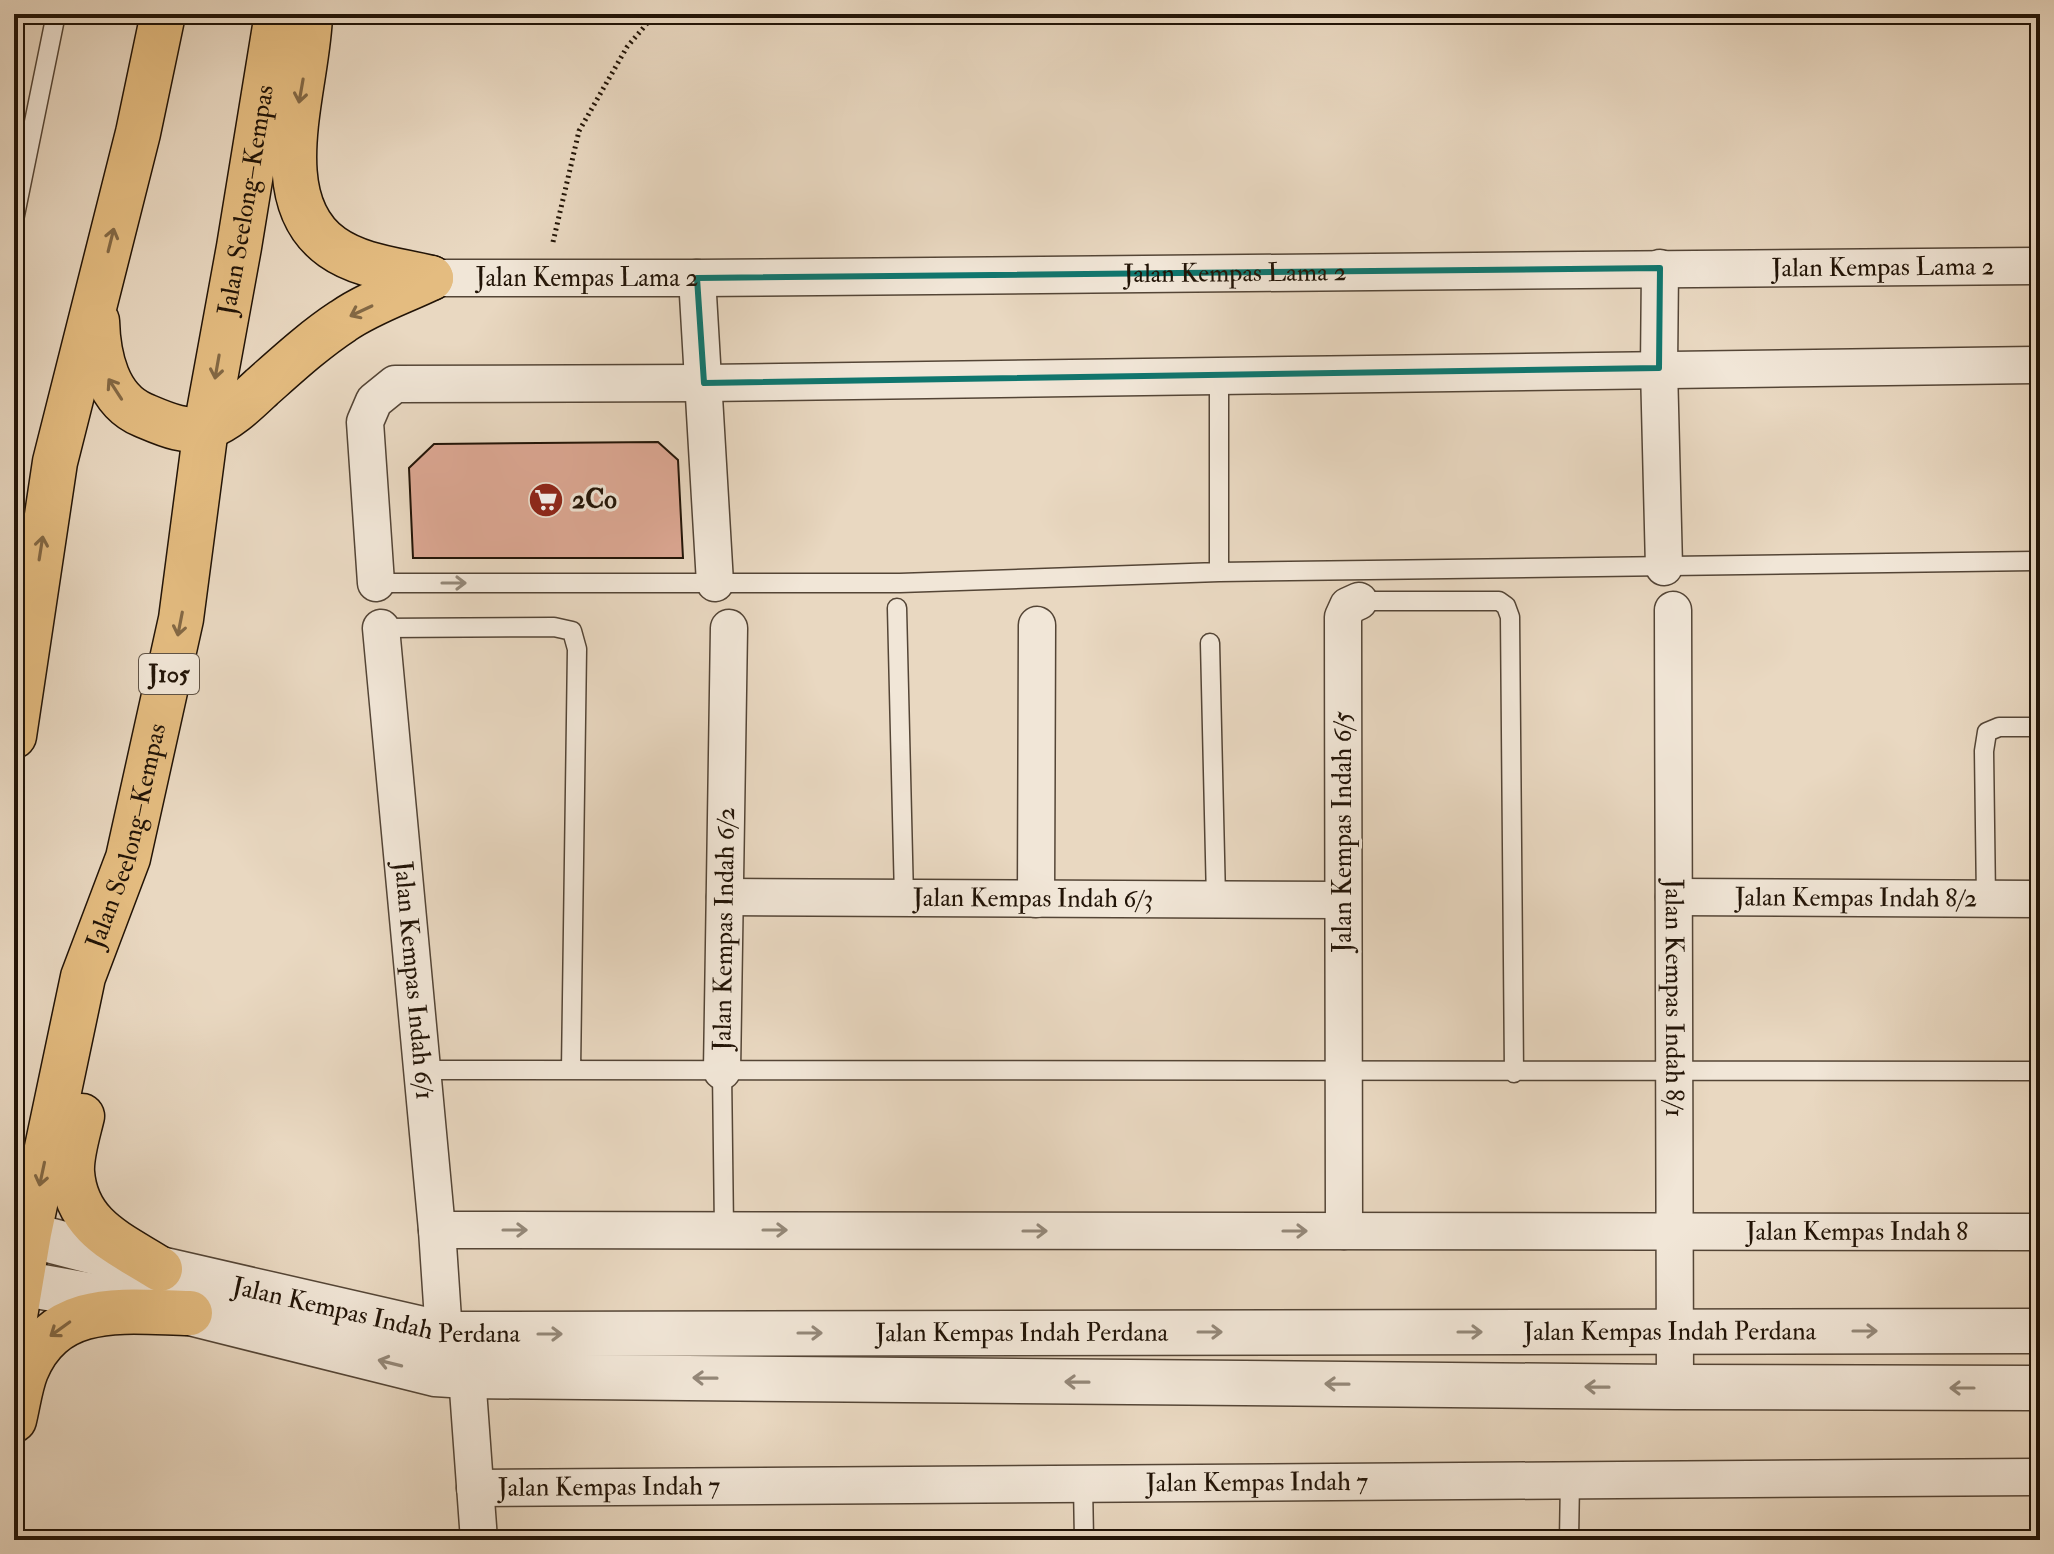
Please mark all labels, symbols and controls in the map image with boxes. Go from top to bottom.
one-way arrow [293,78,308,103]
street label: Jalan Seelong–Kempas [211,82,281,319]
one-way arrow [105,228,120,254]
street label: Jalan Kempas Lama 2 [1770,250,1995,284]
street label: Jalan Kempas Lama 2 [1122,256,1347,290]
street label: Jalan Kempas Lama 2 [474,262,699,295]
one-way arrow [349,304,373,319]
one-way arrow [209,354,224,379]
one-way arrow [107,378,123,401]
supermarket icon: 2Co [527,481,565,519]
place label: 2Co [572,484,617,516]
one-way arrow [35,536,50,561]
one-way arrow [440,575,467,591]
one-way arrow [172,611,187,636]
road number: J105 [139,654,199,694]
street label: Jalan Kempas Indah 6/5 [1327,711,1360,954]
street label: Jalan Seelong–Kempas [79,720,173,954]
street label: Jalan Kempas Indah 6/2 [706,807,742,1052]
street label: Jalan Kempas Indah 6/1 [387,859,441,1101]
street label: Jalan Kempas Indah 8/1 [1657,878,1690,1117]
street label: Jalan Kempas Indah 8/2 [1734,881,1977,915]
street label: Jalan Kempas Indah 6/3 [912,882,1153,915]
one-way arrow [34,1161,49,1186]
street label: Jalan Kempas Indah 8 [1745,1216,1968,1249]
one-way arrow [501,1222,528,1238]
one-way arrow [761,1222,788,1238]
one-way arrow [1021,1223,1048,1239]
one-way arrow [1281,1223,1308,1239]
street label: Jalan Kempas Indah Perdana [228,1270,521,1350]
street label: Jalan Kempas Indah Perdana [1522,1315,1817,1349]
street label: Jalan Kempas Indah Perdana [874,1317,1169,1350]
one-way arrow [50,1320,71,1337]
one-way arrow [1851,1323,1878,1339]
one-way arrow [1196,1324,1223,1340]
one-way arrow [1456,1324,1483,1340]
one-way arrow [796,1325,823,1341]
one-way arrow [536,1326,563,1342]
one-way arrow [378,1354,404,1369]
one-way arrow [692,1371,719,1386]
one-way arrow [1064,1374,1091,1390]
one-way arrow [1324,1376,1351,1392]
one-way arrow [1584,1379,1611,1395]
one-way arrow [1949,1380,1976,1396]
street label: Jalan Kempas Indah 7 [1145,1466,1368,1500]
street label: Jalan Kempas Indah 7 [497,1470,720,1504]

